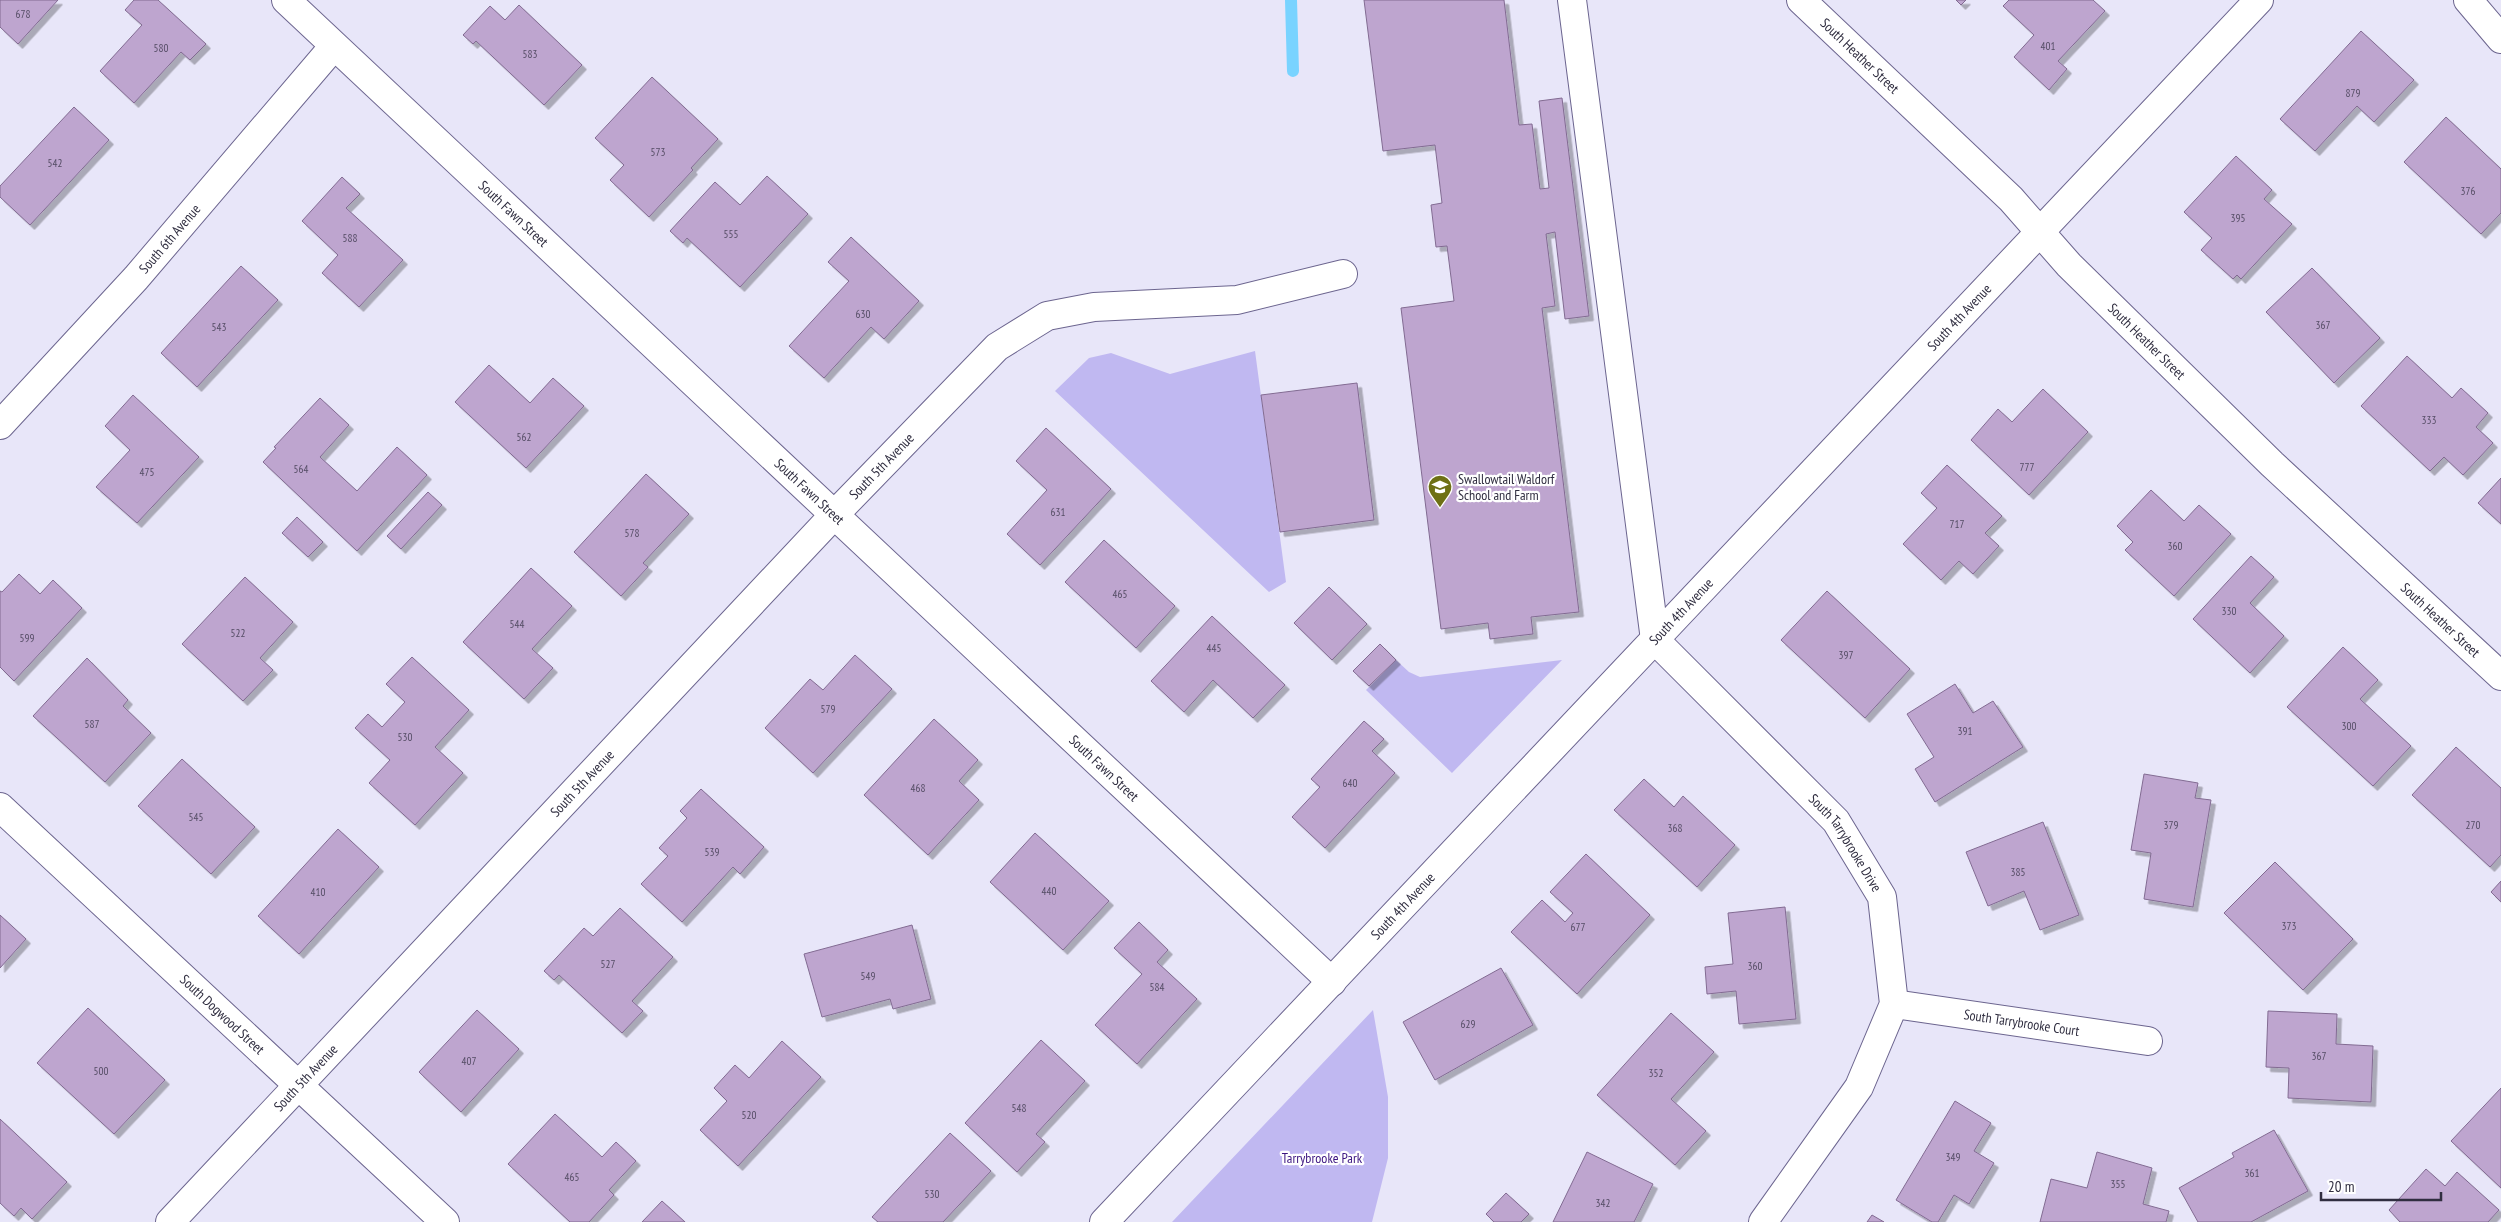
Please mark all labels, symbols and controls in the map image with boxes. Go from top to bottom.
house number: 678 [16,7,30,21]
street label: South Heather Street [1817,14,1903,97]
house number: 401 [2041,39,2055,53]
house number: 580 [154,41,168,55]
house number: 583 [523,47,537,61]
house number: 879 [2346,86,2360,100]
house number: 573 [651,145,665,159]
house number: 542 [48,156,62,170]
street label: South Fawn Street [475,177,552,251]
house number: 376 [2461,184,2475,198]
street label: South 6th Avenue [135,200,204,277]
house number: 395 [2231,211,2245,225]
house number: 555 [724,227,738,241]
house number: 588 [343,231,357,245]
street label: South 4th Avenue [1923,280,1995,354]
street label: South Heather Street [2104,299,2189,383]
house number: 630 [856,307,870,321]
house number: 367 [2316,318,2330,332]
house number: 543 [212,320,226,334]
house number: 333 [2422,413,2436,427]
street label: South 5th Avenue [845,429,918,503]
house number: 562 [517,430,531,444]
street label: South Fawn Street [771,454,848,529]
house number: 777 [2020,460,2034,474]
house number: 564 [294,462,308,476]
house number: 475 [140,465,154,479]
place label: Swallowtail Waldorf School and Farm [1458,470,1555,504]
school or university icon: Swallowtail Waldorf School and Farm [1427,474,1453,508]
house number: 631 [1051,505,1065,519]
house number: 717 [1950,517,1964,531]
house number: 578 [625,526,639,540]
house number: 360 [2168,539,2182,553]
street label: South 4th Avenue [1645,574,1717,649]
street label: South Heather Street [2397,579,2484,661]
house number: 465 [1113,587,1127,601]
house number: 330 [2222,604,2236,618]
house number: 544 [510,617,524,631]
house number: 522 [231,626,245,640]
house number: 599 [20,631,34,645]
house number: 445 [1207,641,1221,655]
house number: 397 [1839,648,1853,662]
house number: 579 [821,702,835,716]
house number: 587 [85,717,99,731]
house number: 300 [2342,719,2356,733]
house number: 391 [1958,724,1972,738]
house number: 530 [398,730,412,744]
street label: South Fawn Street [1065,731,1143,805]
street label: South 5th Avenue [546,746,618,821]
house number: 640 [1343,776,1357,790]
house number: 468 [911,781,925,795]
street label: South Tarrybrooke Drive [1805,790,1886,895]
house number: 545 [189,810,203,824]
house number: 379 [2164,818,2178,832]
house number: 270 [2466,818,2480,832]
house number: 368 [1668,821,1682,835]
house number: 539 [705,845,719,859]
house number: 385 [2011,865,2025,879]
street label: South 4th Avenue [1367,868,1439,943]
house number: 440 [1042,884,1056,898]
house number: 410 [311,885,325,899]
house number: 373 [2282,919,2296,933]
house number: 677 [1571,920,1585,934]
house number: 527 [601,957,615,971]
house number: 360 [1748,959,1762,973]
house number: 549 [861,969,875,983]
street label: South Dogwood Street [176,971,268,1058]
house number: 584 [1150,980,1164,994]
street label: South Tarrybrooke Court [1963,1005,2081,1040]
house number: 629 [1461,1017,1475,1031]
street label: South 5th Avenue [270,1040,342,1115]
house number: 367 [2312,1049,2326,1063]
house number: 407 [462,1054,476,1068]
house number: 500 [94,1064,108,1078]
house number: 352 [1649,1066,1663,1080]
house number: 548 [1012,1101,1026,1115]
house number: 520 [742,1108,756,1122]
park label: Tarrybrooke Park [1282,1149,1363,1167]
house number: 349 [1946,1150,1960,1164]
house number: 361 [2245,1166,2259,1180]
house number: 465 [565,1170,579,1184]
scale bar [2321,1170,2441,1202]
house number: 355 [2111,1177,2125,1191]
text: 20 m [2328,1177,2354,1196]
house number: 530 [925,1187,939,1201]
house number: 342 [1596,1196,1610,1210]

